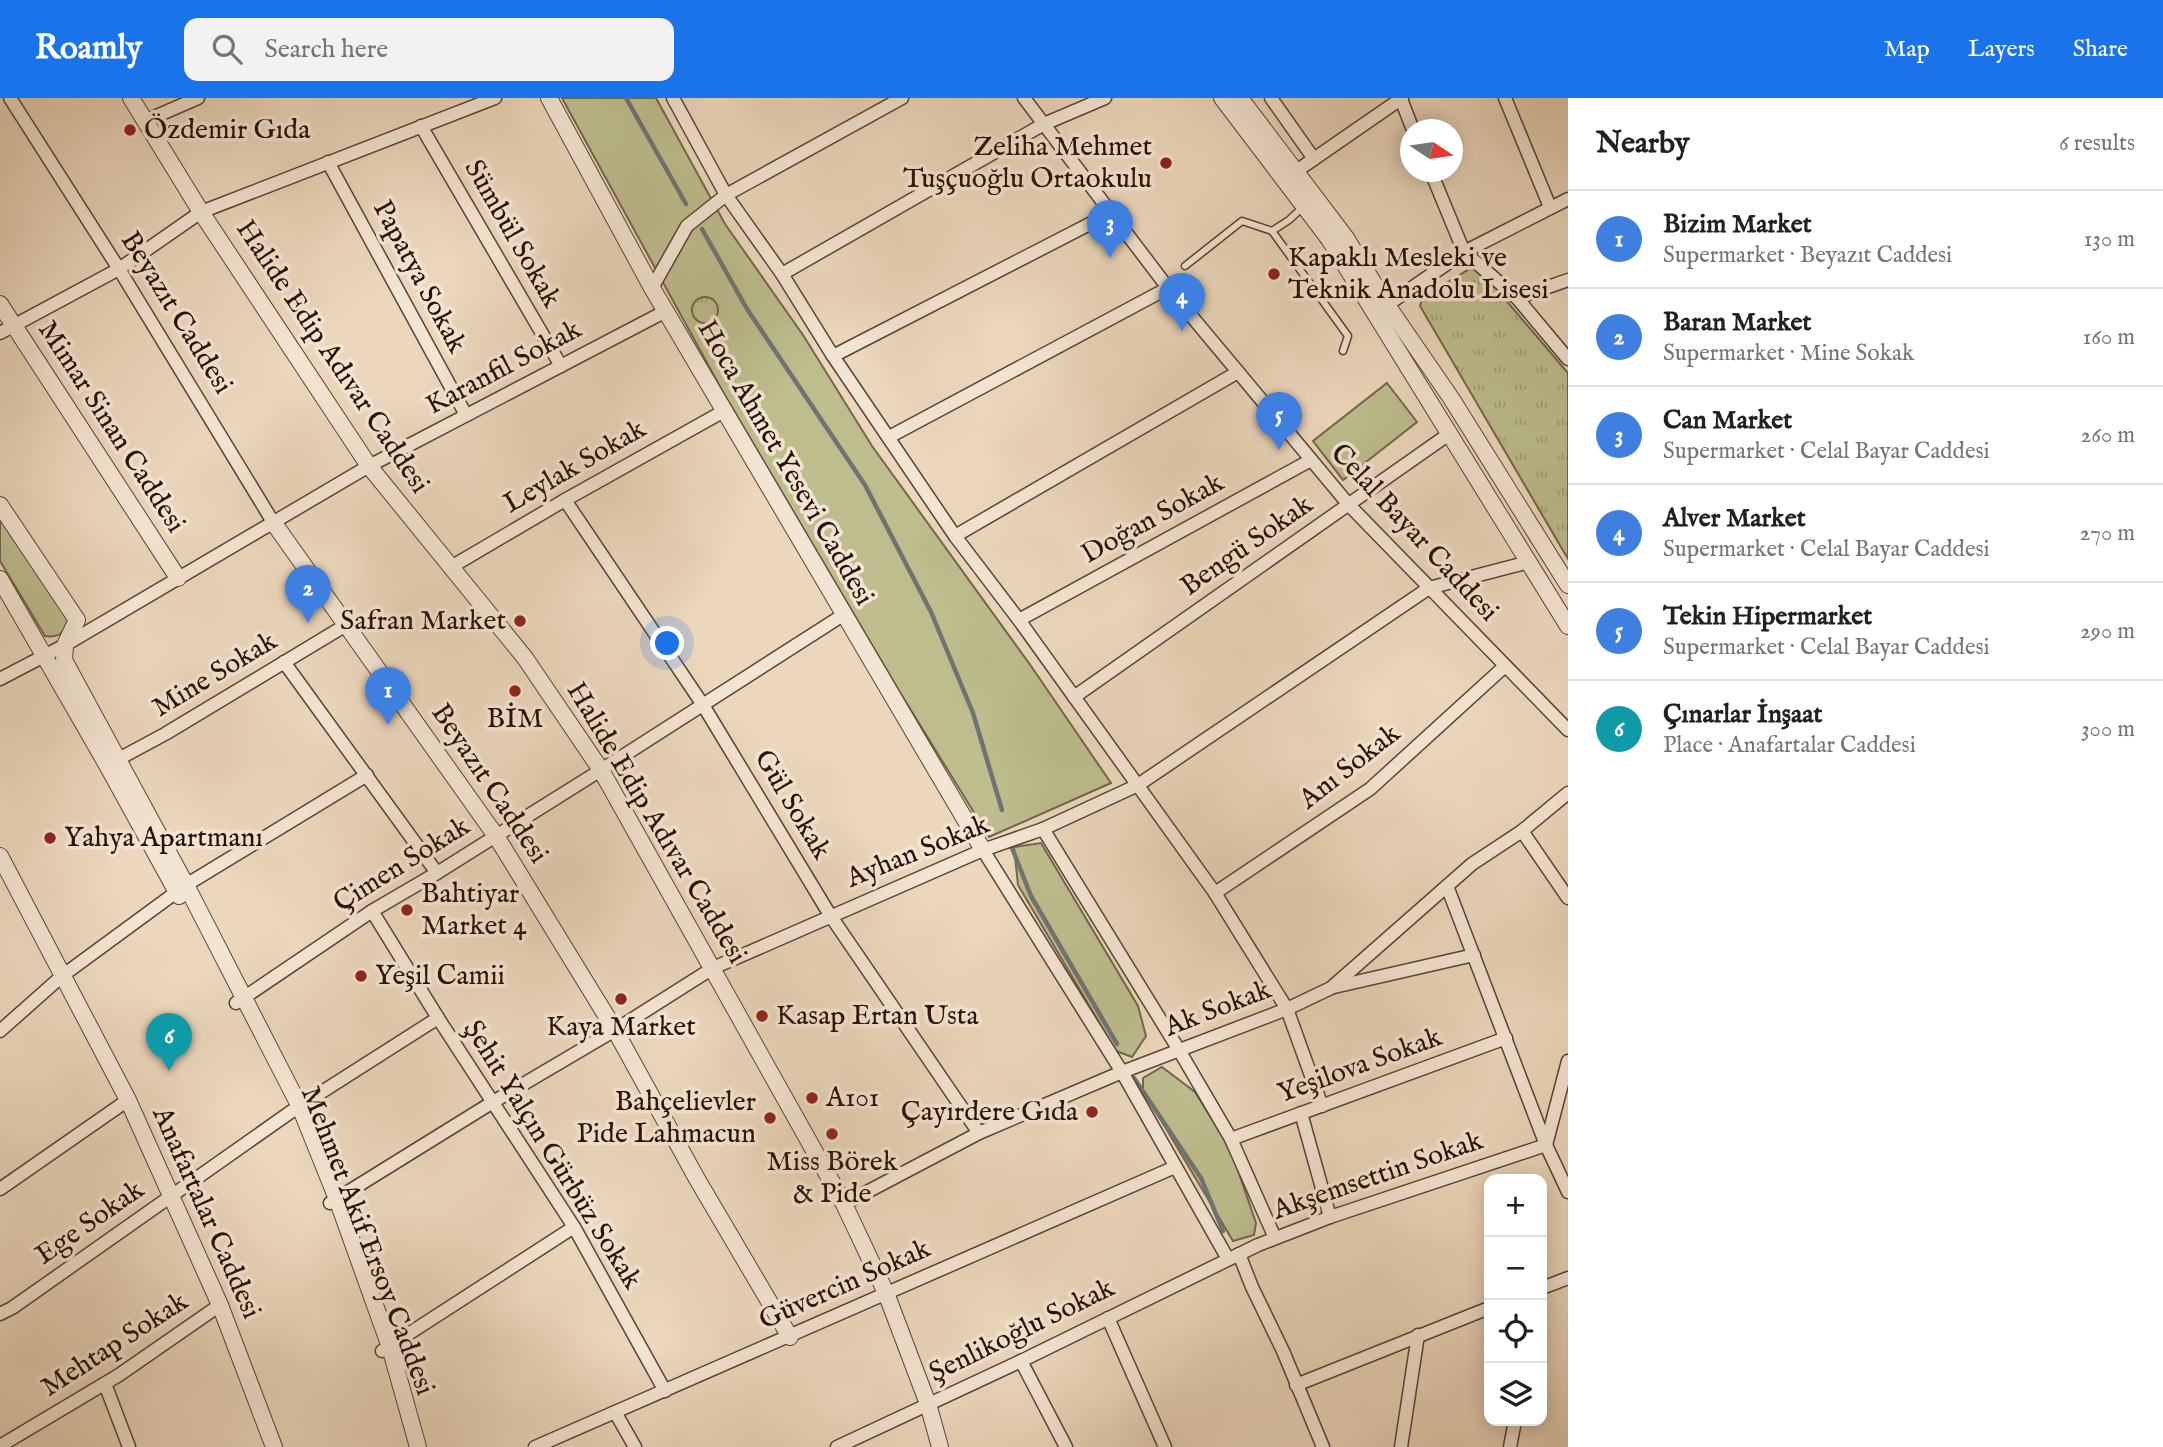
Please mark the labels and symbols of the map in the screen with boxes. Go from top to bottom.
place label: Özdemir Gıda [144,113,311,148]
north arrow [1400,119,1463,182]
marker: Özdemir Gıda [122,122,138,138]
place label: Zeliha Mehmet Tuşçuoğlu Ortaokulu [903,130,1152,197]
street label: Sümbül Sokak [456,154,569,315]
marker: Zeliha Mehmet Tuşçuoğlu Ortaokulu [1158,155,1174,171]
street label: Papatya Sokak [364,195,474,360]
pin: 3 [1087,200,1133,258]
street label: Halide Edip Adıvar Caddesi [227,214,437,500]
street label: Beyazıt Caddesi [112,225,240,401]
place label: Kapaklı Mesleki ve Teknik Anadolu Lisesi [1288,241,1549,308]
marker: Kapaklı Mesleki ve Teknik Anadolu Lisesi [1266,266,1282,282]
pin: 4 [1159,273,1205,331]
street label: Karanfil Sokak [420,312,589,424]
street label: Mimar Sinan Caddesi [29,314,193,540]
street label: Hoca Ahmet Yesevi Caddesi [689,314,881,612]
pin: 5 [1256,392,1302,450]
street label: Leylak Sokak [498,412,653,522]
street label: Celal Bayar Caddesi [1322,437,1506,629]
street label: Doğan Sokak [1076,465,1231,572]
street label: Bengü Sokak [1174,487,1321,604]
pin: 2 [285,565,331,623]
place label: Safran Market [340,604,506,639]
marker: Safran Market [512,613,528,629]
street label: Mine Sokak [146,624,284,726]
your location [650,626,684,660]
pin: 1 [365,667,411,725]
street label: Halide Edip Adıvar Caddesi [558,676,754,970]
marker: BİM [507,683,523,699]
street label: Beyazıt Caddesi [423,697,555,871]
place label: BİM [487,702,543,737]
street label: Anı Sokak [1292,716,1408,818]
street label: Gül Sokak [746,744,839,867]
street label: Ayhan Sokak [840,807,996,897]
street label: Çimen Sokak [327,809,478,921]
place label: Yahya Apartmanı [64,821,263,856]
marker: Yahya Apartmanı [42,830,58,846]
place label: Bahtiyar Market 4 [421,877,527,944]
marker: Bahtiyar Market 4 [399,902,415,918]
place label: Yeşil Camii [375,959,505,994]
marker: Yeşil Camii [353,968,369,984]
street label: Ak Sokak [1159,972,1277,1046]
marker: Kaya Market [613,991,629,1007]
place label: Kasap Ertan Usta [776,999,979,1034]
marker: Kasap Ertan Usta [754,1008,770,1024]
place label: Kaya Market [546,1010,696,1045]
pin: 6 [146,1013,192,1071]
street label: Şehit Yalçın Gürbüz Sokak [455,1014,650,1297]
street label: Yeşilova Sokak [1273,1020,1448,1112]
place label: A101 [825,1081,879,1116]
street label: Mehmet Akif Ersoy Caddesi [292,1082,442,1400]
place label: Bahçelievler Pide Lahmacun [576,1085,756,1152]
marker: A101 [804,1090,820,1106]
place label: Çayırdere Gıda [901,1095,1079,1130]
street label: Anafartalar Caddesi [143,1101,268,1324]
marker: Çayırdere Gıda [1084,1104,1100,1120]
marker: Bahçelievler Pide Lahmacun [762,1110,778,1126]
street label: Akşemsettin Sokak [1267,1123,1489,1229]
marker: Miss Börek & Pide [824,1126,840,1142]
place label: Miss Börek & Pide [766,1145,899,1212]
street label: Ege Sokak [29,1172,152,1273]
street label: Güvercin Sokak [754,1231,937,1338]
street label: Şenlikoğlu Sokak [924,1271,1121,1391]
street label: Mehtap Sokak [35,1284,196,1405]

